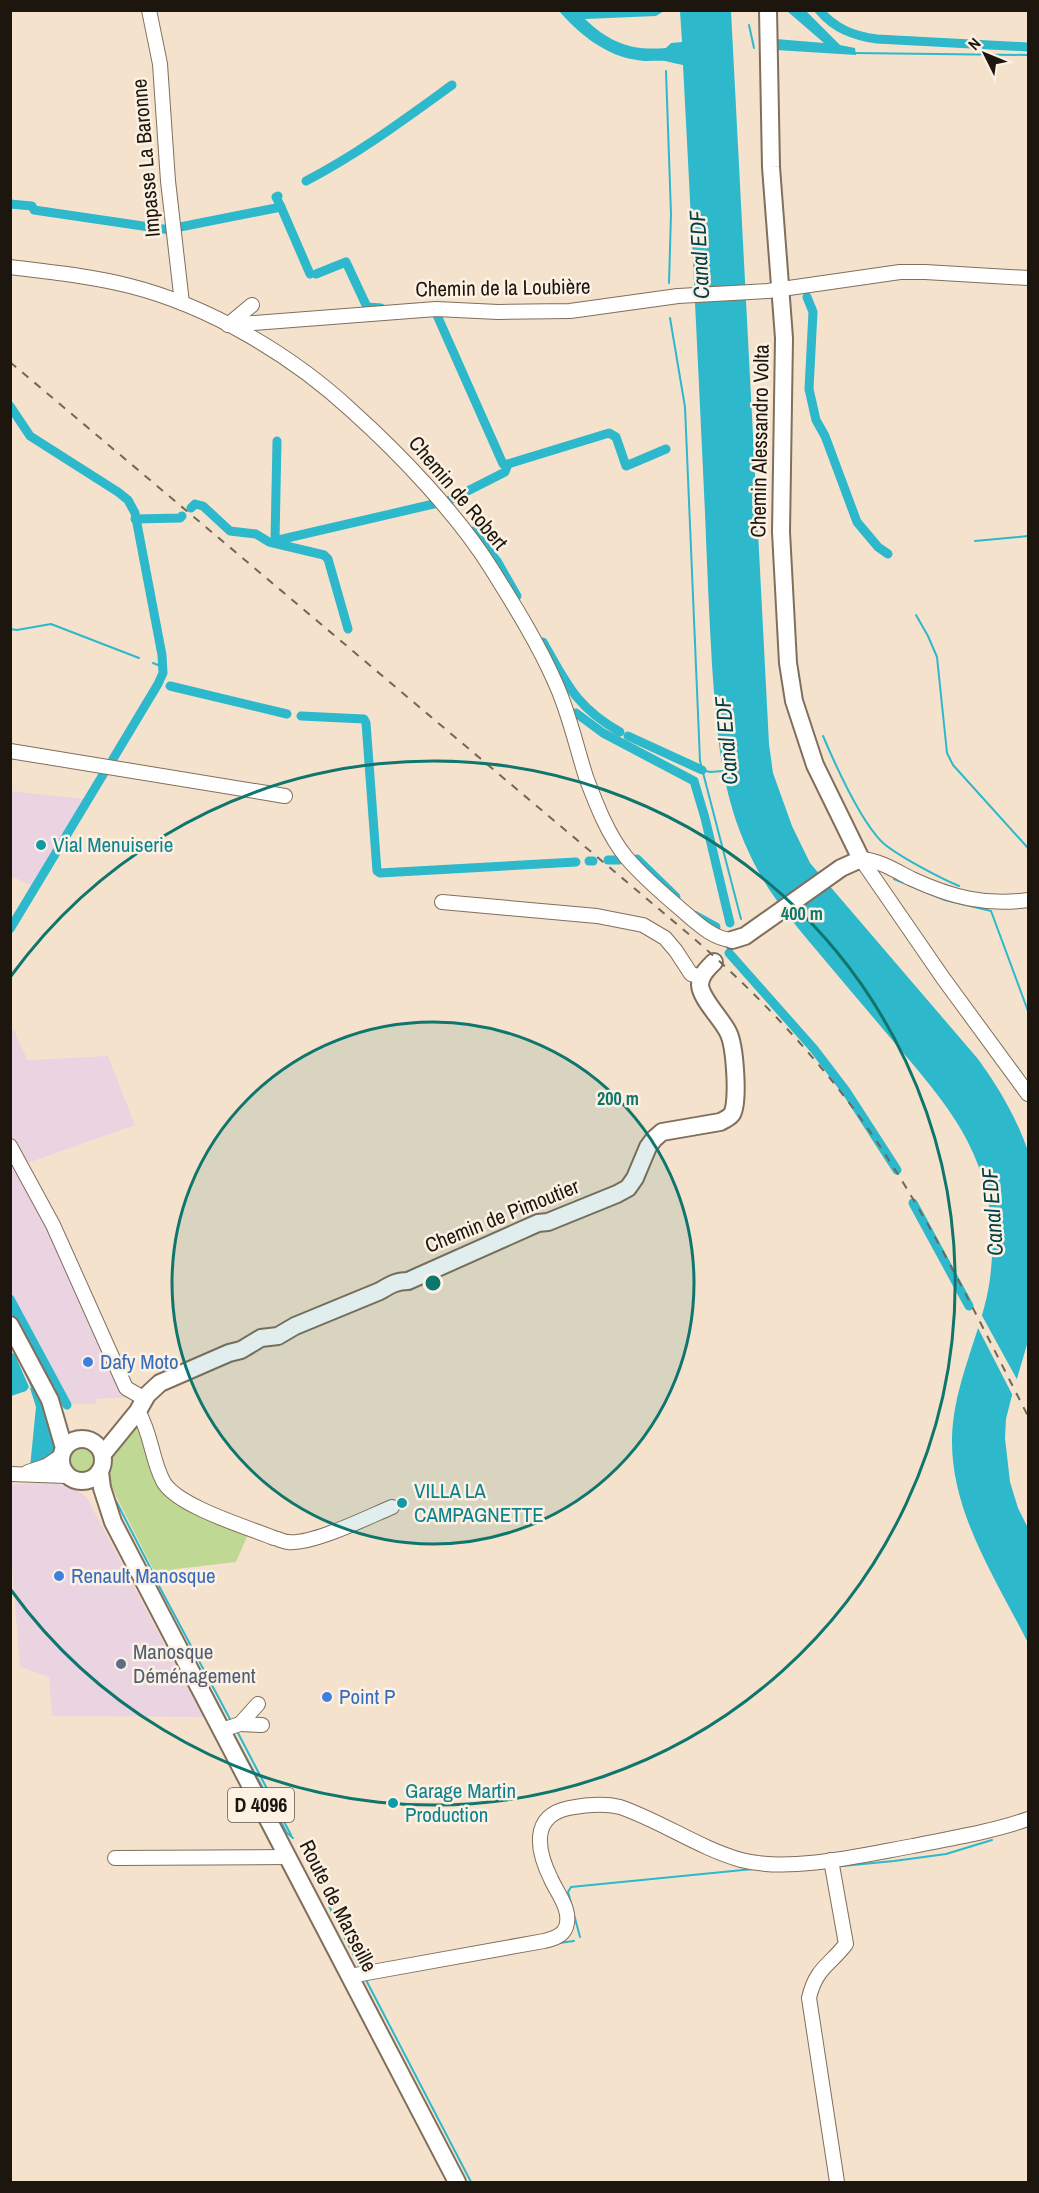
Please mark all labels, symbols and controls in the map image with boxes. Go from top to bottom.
north arrow [955,24,1015,84]
text: N [963,33,985,55]
street label: Impasse La Baronne [124,78,167,238]
water label: Canal EDF [682,209,716,300]
street label: Chemin de la Loubière [415,271,591,304]
street label: Chemin Alessandro Volta [743,344,776,538]
street label: Chemin de Robert [402,429,515,556]
water label: Canal EDF [707,695,745,786]
place label: Vial Menuiserie [53,830,173,859]
marker: Vial Menuiserie [34,838,48,852]
text: 400 m [781,901,823,926]
text: 200 m [597,1086,639,1111]
water label: Canal EDF [974,1166,1010,1257]
street label: Chemin de Pimoutier [420,1171,583,1260]
centre of rings [423,1273,443,1293]
place label: Dafy Moto [100,1347,178,1376]
marker: Dafy Moto [81,1355,95,1369]
place label: VILLA LA CAMPAGNETTE [414,1476,544,1529]
marker: VILLA LA CAMPAGNETTE [395,1496,409,1510]
place label: Renault Manosque [71,1561,216,1590]
marker: Renault Manosque [52,1569,66,1583]
place label: Manosque Déménagement [133,1637,256,1690]
marker: Manosque Déménagement [114,1657,128,1671]
place label: Point P [339,1682,396,1711]
marker: Point P [320,1690,334,1704]
place label: Garage Martin Production [405,1776,516,1829]
road number: D 4096 [228,1788,294,1822]
marker: Garage Martin Production [386,1796,400,1810]
street label: Route de Marseille [293,1835,384,1977]

